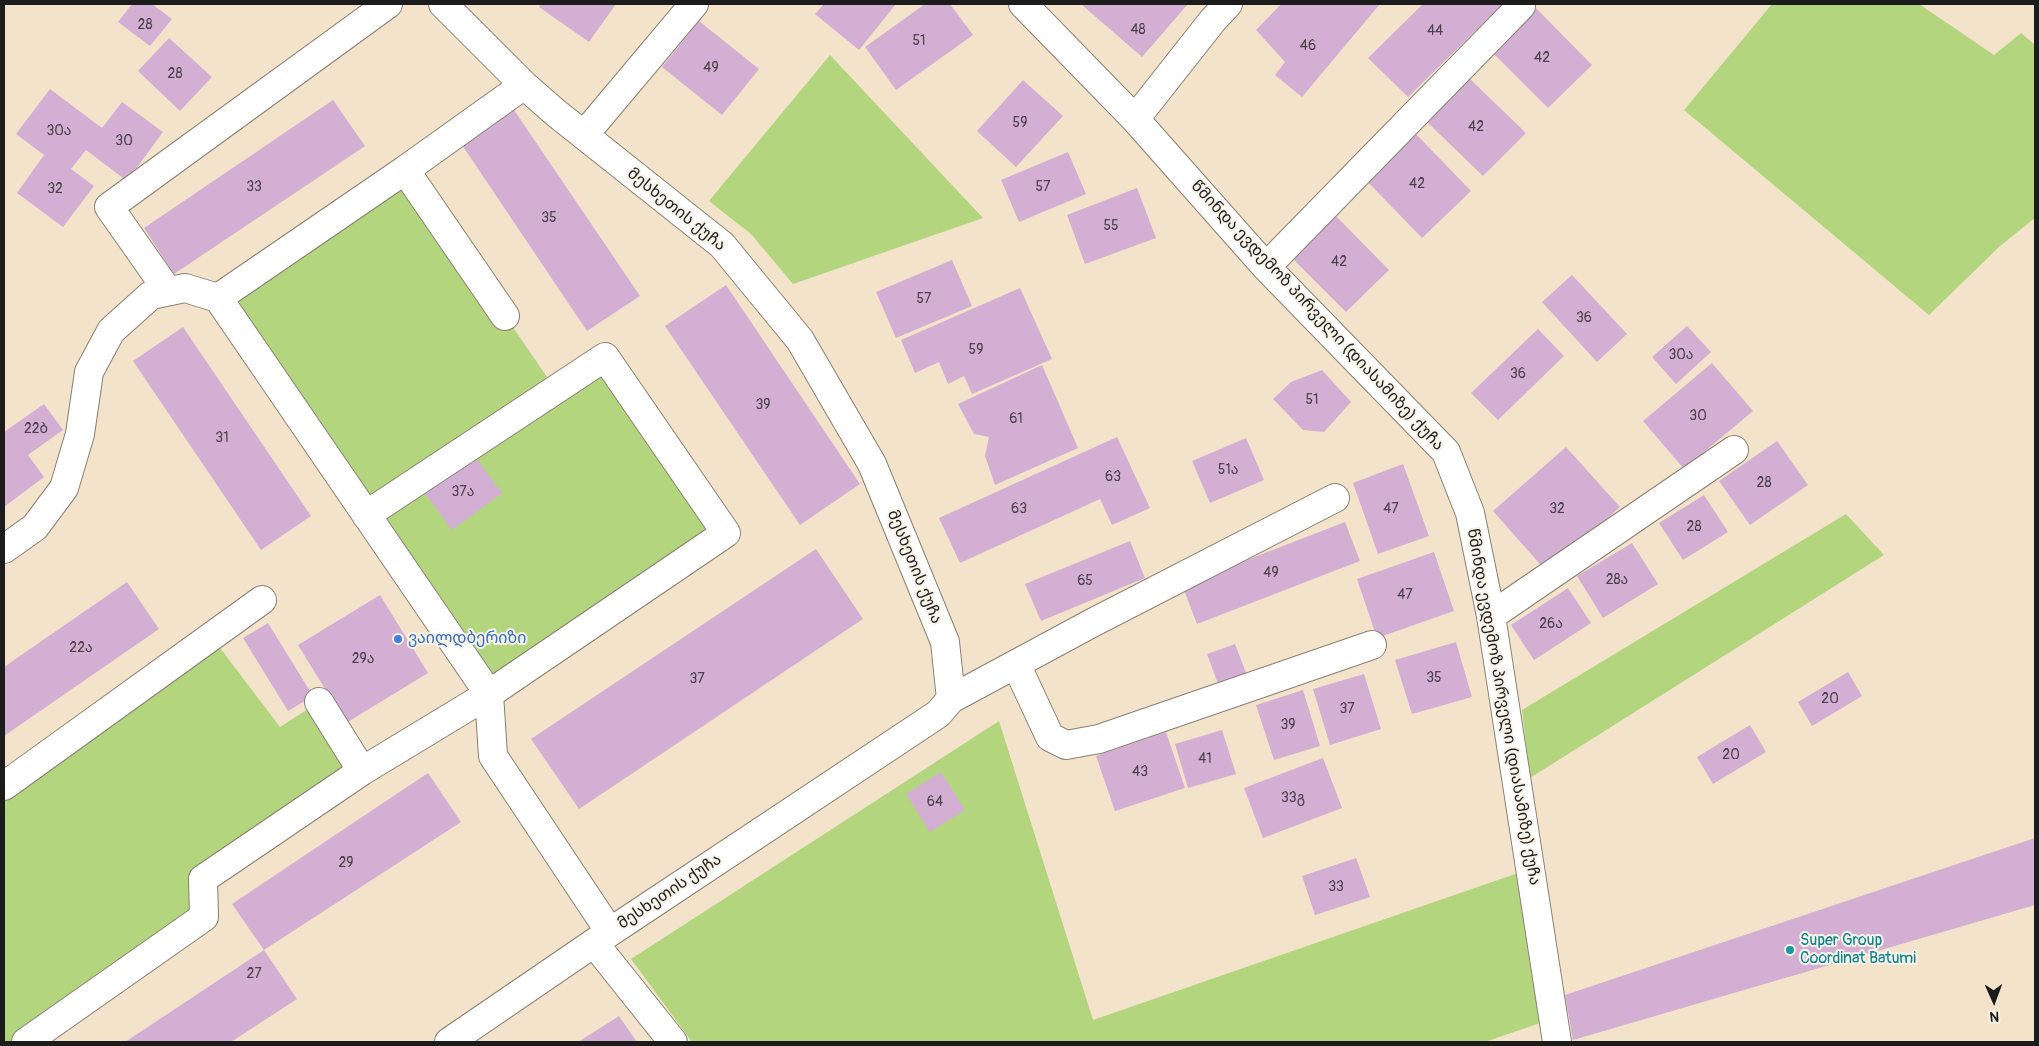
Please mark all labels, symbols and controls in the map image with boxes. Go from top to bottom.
house number: 28 [138,17,152,33]
house number: 48 [1130,22,1146,38]
house number: 44 [1427,23,1443,39]
house number: 51 [912,33,926,49]
house number: 46 [1300,38,1316,54]
house number: 42 [1534,50,1550,66]
house number: 49 [703,60,719,76]
house number: 28 [168,66,182,82]
house number: 59 [1013,115,1027,131]
house number: 42 [1468,119,1484,135]
house number: 30ა [46,123,72,139]
house number: 30 [115,133,133,149]
street label: მესხეთის ქუჩა [623,164,729,256]
house number: 42 [1409,176,1425,192]
street label: წმინდა ევდემოზ პირველი (დიასამიზე) ქუჩა [1187,177,1447,455]
house number: 33 [246,179,262,195]
house number: 57 [1036,179,1050,195]
house number: 32 [47,181,63,197]
house number: 35 [541,210,557,226]
house number: 55 [1103,218,1119,234]
house number: 42 [1331,254,1347,270]
house number: 57 [917,291,931,307]
house number: 36 [1576,310,1592,326]
house number: 59 [969,342,983,358]
house number: 30ა [1668,347,1694,363]
house number: 36 [1510,366,1526,382]
house number: 51 [1305,392,1319,408]
house number: 39 [755,397,771,413]
house number: 30 [1689,408,1707,424]
house number: 61 [1009,411,1023,427]
house number: 22ბ [24,421,48,437]
house number: 31 [215,430,229,446]
house number: 51ა [1218,462,1238,478]
house number: 63 [1105,469,1121,485]
house number: 28 [1757,475,1771,491]
house number: 37ა [452,484,474,500]
house number: 63 [1011,501,1027,517]
house number: 47 [1383,501,1399,517]
house number: 32 [1549,501,1565,517]
street label: მესხეთის ქუჩა [882,507,946,627]
house number: 28 [1687,519,1701,535]
street label: წმინდა ევდემოზ პირველი (დიასამიზე) ქუჩა [1462,527,1544,887]
house number: 49 [1263,565,1279,581]
house number: 28ა [1606,572,1628,588]
house number: 65 [1077,573,1093,589]
house number: 47 [1397,587,1413,603]
house number: 26ა [1539,616,1563,632]
place label: ვაილდბერიზი [408,629,526,649]
marker: ვაილდბერიზი [392,633,404,645]
house number: 22ა [69,640,93,656]
house number: 29ა [352,651,374,667]
house number: 35 [1426,670,1442,686]
house number: 37 [689,671,705,687]
house number: 20 [1821,691,1839,707]
house number: 37 [1339,701,1355,717]
house number: 39 [1280,717,1296,733]
house number: 20 [1722,747,1740,763]
house number: 41 [1198,751,1212,767]
house number: 43 [1132,764,1148,780]
house number: 33გ [1281,790,1305,806]
house number: 64 [927,794,943,810]
street label: მესხეთის ქუჩა [614,850,726,934]
house number: 29 [338,855,354,871]
house number: 33 [1328,879,1344,895]
place label: Super Group Coordinat Batumi [1800,931,1916,969]
marker: Super Group Coordinat Batumi [1784,944,1796,956]
house number: 27 [246,966,262,982]
north arrow [1969,976,2019,1026]
text: N [1990,1008,2000,1025]

